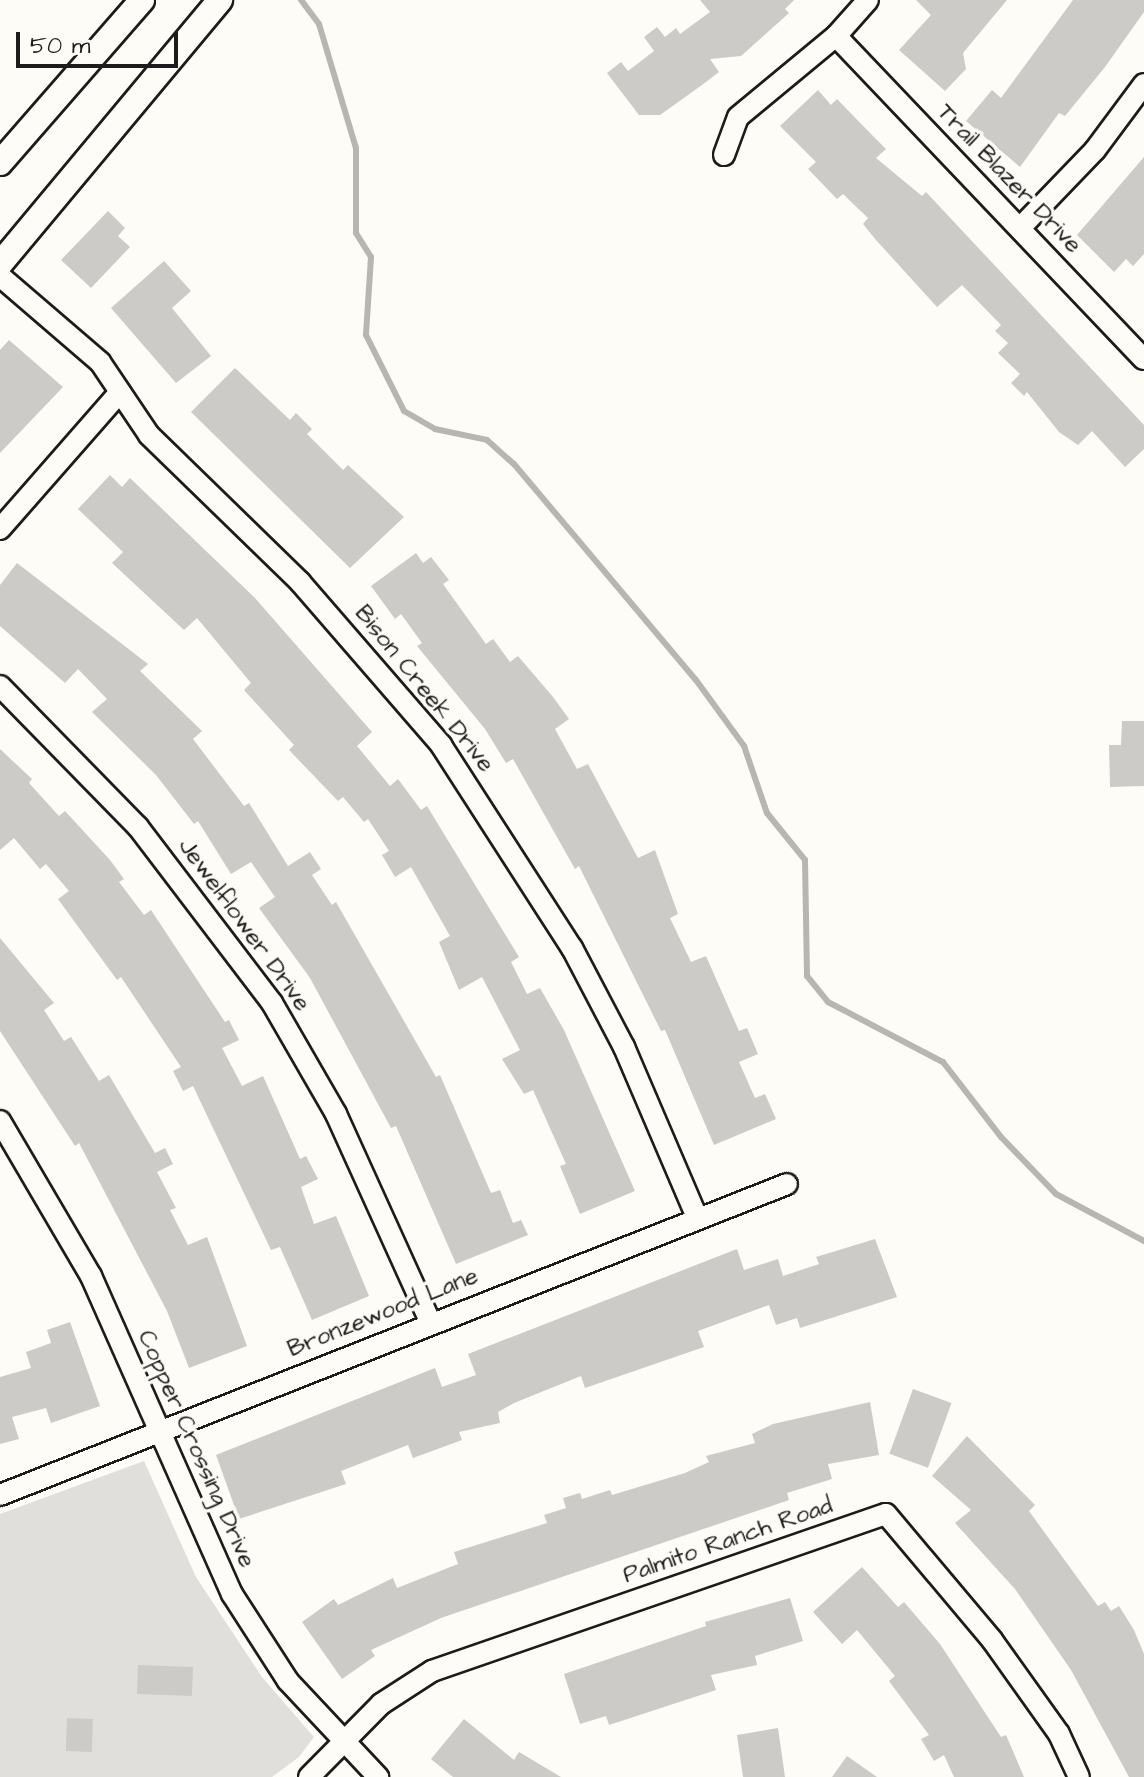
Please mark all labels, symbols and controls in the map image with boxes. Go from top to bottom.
scale bar [20,16,182,66]
text: 50 m [30,29,90,63]
street label: Trail Blazer Drive [931,98,1087,260]
street label: Bison Creek Drive [348,600,500,778]
street label: Jewelflower Drive [172,833,316,1017]
street label: Bronzewood Lane [284,1262,482,1364]
street label: Copper Crossing Drive [131,1326,261,1572]
street label: Palmito Ranch Road [620,1492,836,1590]

